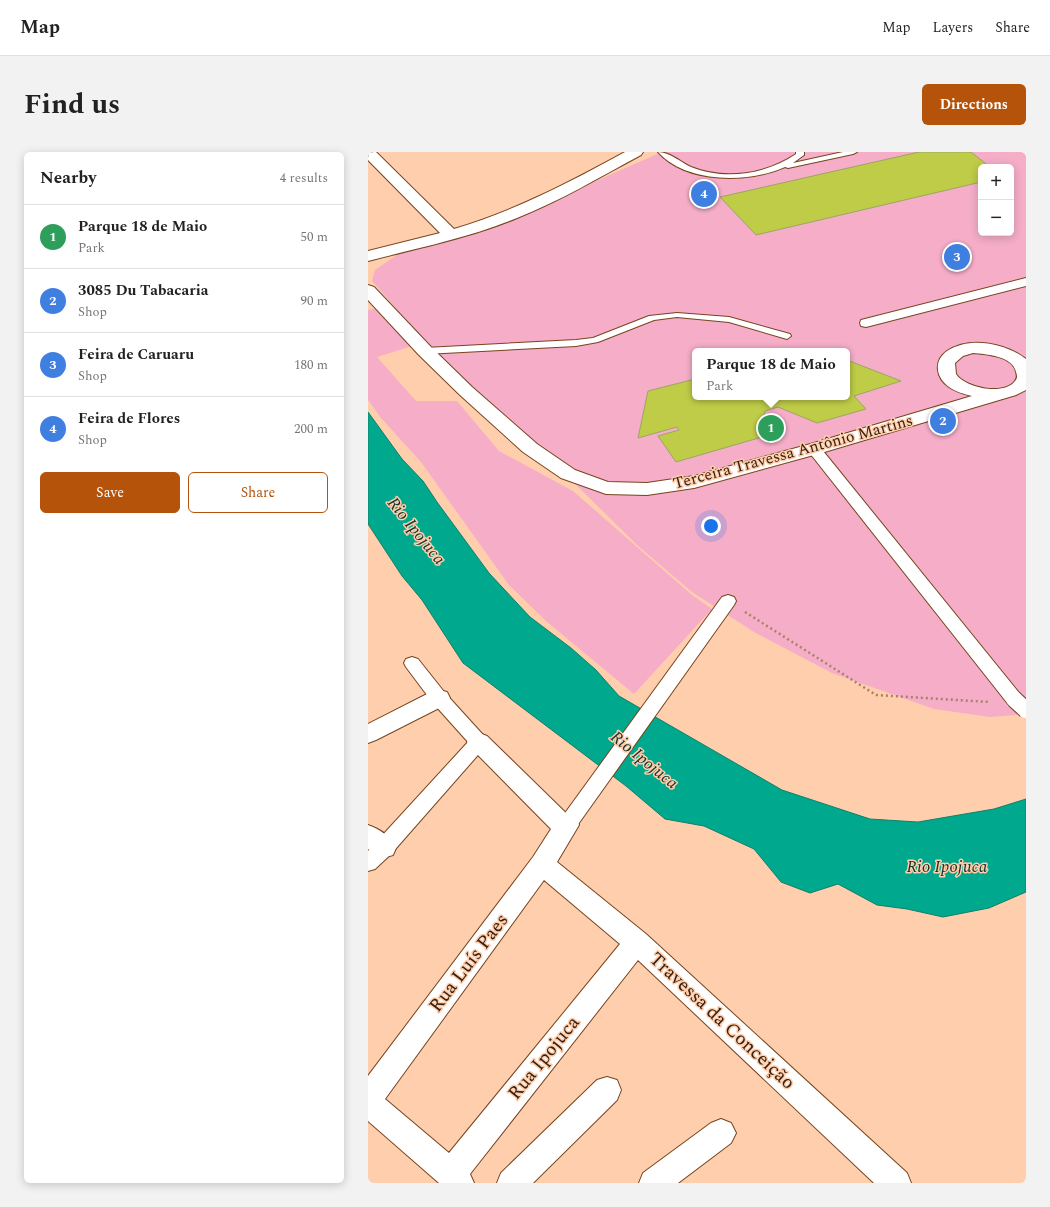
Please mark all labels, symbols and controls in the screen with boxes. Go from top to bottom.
text: Map [20,13,60,42]
text: Map [882,17,911,38]
text: Layers [933,17,973,38]
text: Share [995,17,1030,38]
text: Find us [24,83,120,126]
button: Directions [922,84,1026,125]
map controls [978,164,1014,236]
button: + [978,164,1014,200]
text: Nearby [40,165,96,191]
text: 4 results [280,168,328,188]
pin: 4 [691,179,717,209]
button: − [978,200,1014,236]
text: Parque 18 de Maio [78,215,207,238]
text: 1 [49,227,57,247]
text: 50 m [301,227,328,247]
text: Park [78,238,105,258]
pin: 3 [944,242,970,272]
text: 3085 Du Tabacaria [78,279,208,302]
text: 2 [49,291,57,311]
text: 90 m [301,291,328,311]
text: Shop [78,302,107,322]
text: Feira de Caruaru [78,343,194,366]
popup [692,348,850,400]
text: Parque 18 de Maio [706,353,836,376]
text: 3 [49,355,57,375]
text: 180 m [294,355,328,375]
text: Shop [78,366,107,386]
text: Park [706,376,733,396]
pin: 2 [930,406,956,436]
text: Feira de Flores [78,407,180,430]
street label: Terceira Travessa Antônio Martins [670,408,916,496]
pin: 1 [758,413,784,443]
text: 4 [49,419,57,439]
text: 200 m [294,419,328,439]
text: Shop [78,430,107,450]
button: Save [40,472,180,513]
button: Share [188,472,328,513]
water label: Rio Ipojuca [380,491,452,571]
your location [701,516,721,536]
water label: Rio Ipojuca [604,724,684,796]
water label: Rio Ipojuca [906,854,988,880]
street label: Rua Luís Paes [422,907,516,1019]
street label: Travessa da Conceição [642,945,802,1097]
street label: Rua Ipojuca [501,1009,587,1106]

